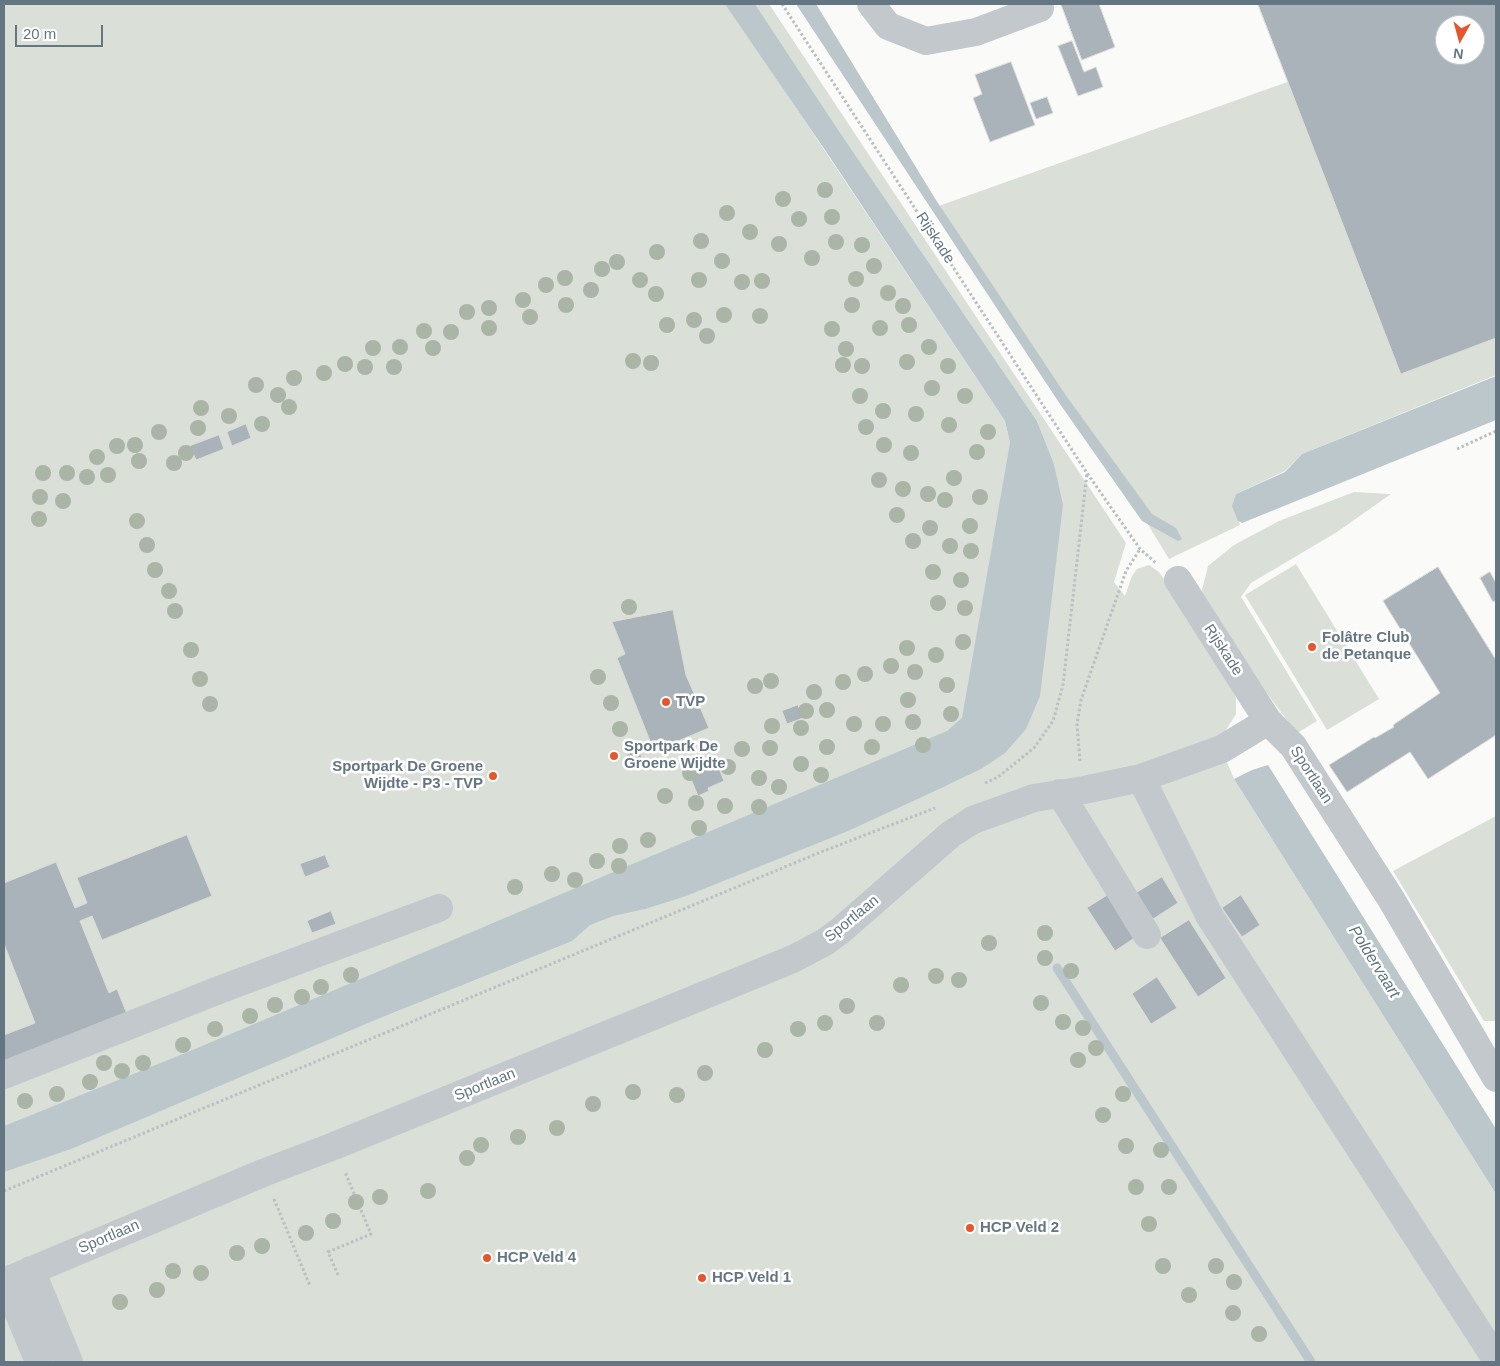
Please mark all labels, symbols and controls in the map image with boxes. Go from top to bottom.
scale bar [18,15,105,47]
north arrow [1435,15,1485,65]
text: 20 m [23,25,56,42]
text: N [1452,45,1464,62]
street label: Rijskade [912,209,958,267]
street label: Rijskade [1200,621,1246,679]
place label: Folâtre Club de Petanque [1322,629,1411,664]
marker: Folâtre Club de Petanque [1306,641,1318,653]
place label: TVP [676,693,705,711]
marker: TVP [660,696,672,708]
place label: Sportpark De Groene Wijdte [624,738,726,773]
street label: Sportlaan [1286,743,1336,807]
marker: Sportpark De Groene Wijdte [608,750,620,762]
place label: Sportpark De Groene Wijdte - P3 - TVP [332,758,483,793]
marker: Sportpark De Groene Wijdte - P3 - TVP [487,770,499,782]
street label: Sportlaan [821,892,883,946]
water label: Poldervaart [1344,922,1404,1002]
street label: Sportlaan [452,1065,518,1105]
street label: Sportlaan [76,1216,142,1258]
place label: HCP Veld 2 [980,1219,1059,1237]
marker: HCP Veld 2 [964,1222,976,1234]
place label: HCP Veld 4 [497,1249,576,1267]
marker: HCP Veld 4 [481,1252,493,1264]
place label: HCP Veld 1 [712,1269,791,1287]
marker: HCP Veld 1 [696,1272,708,1284]

